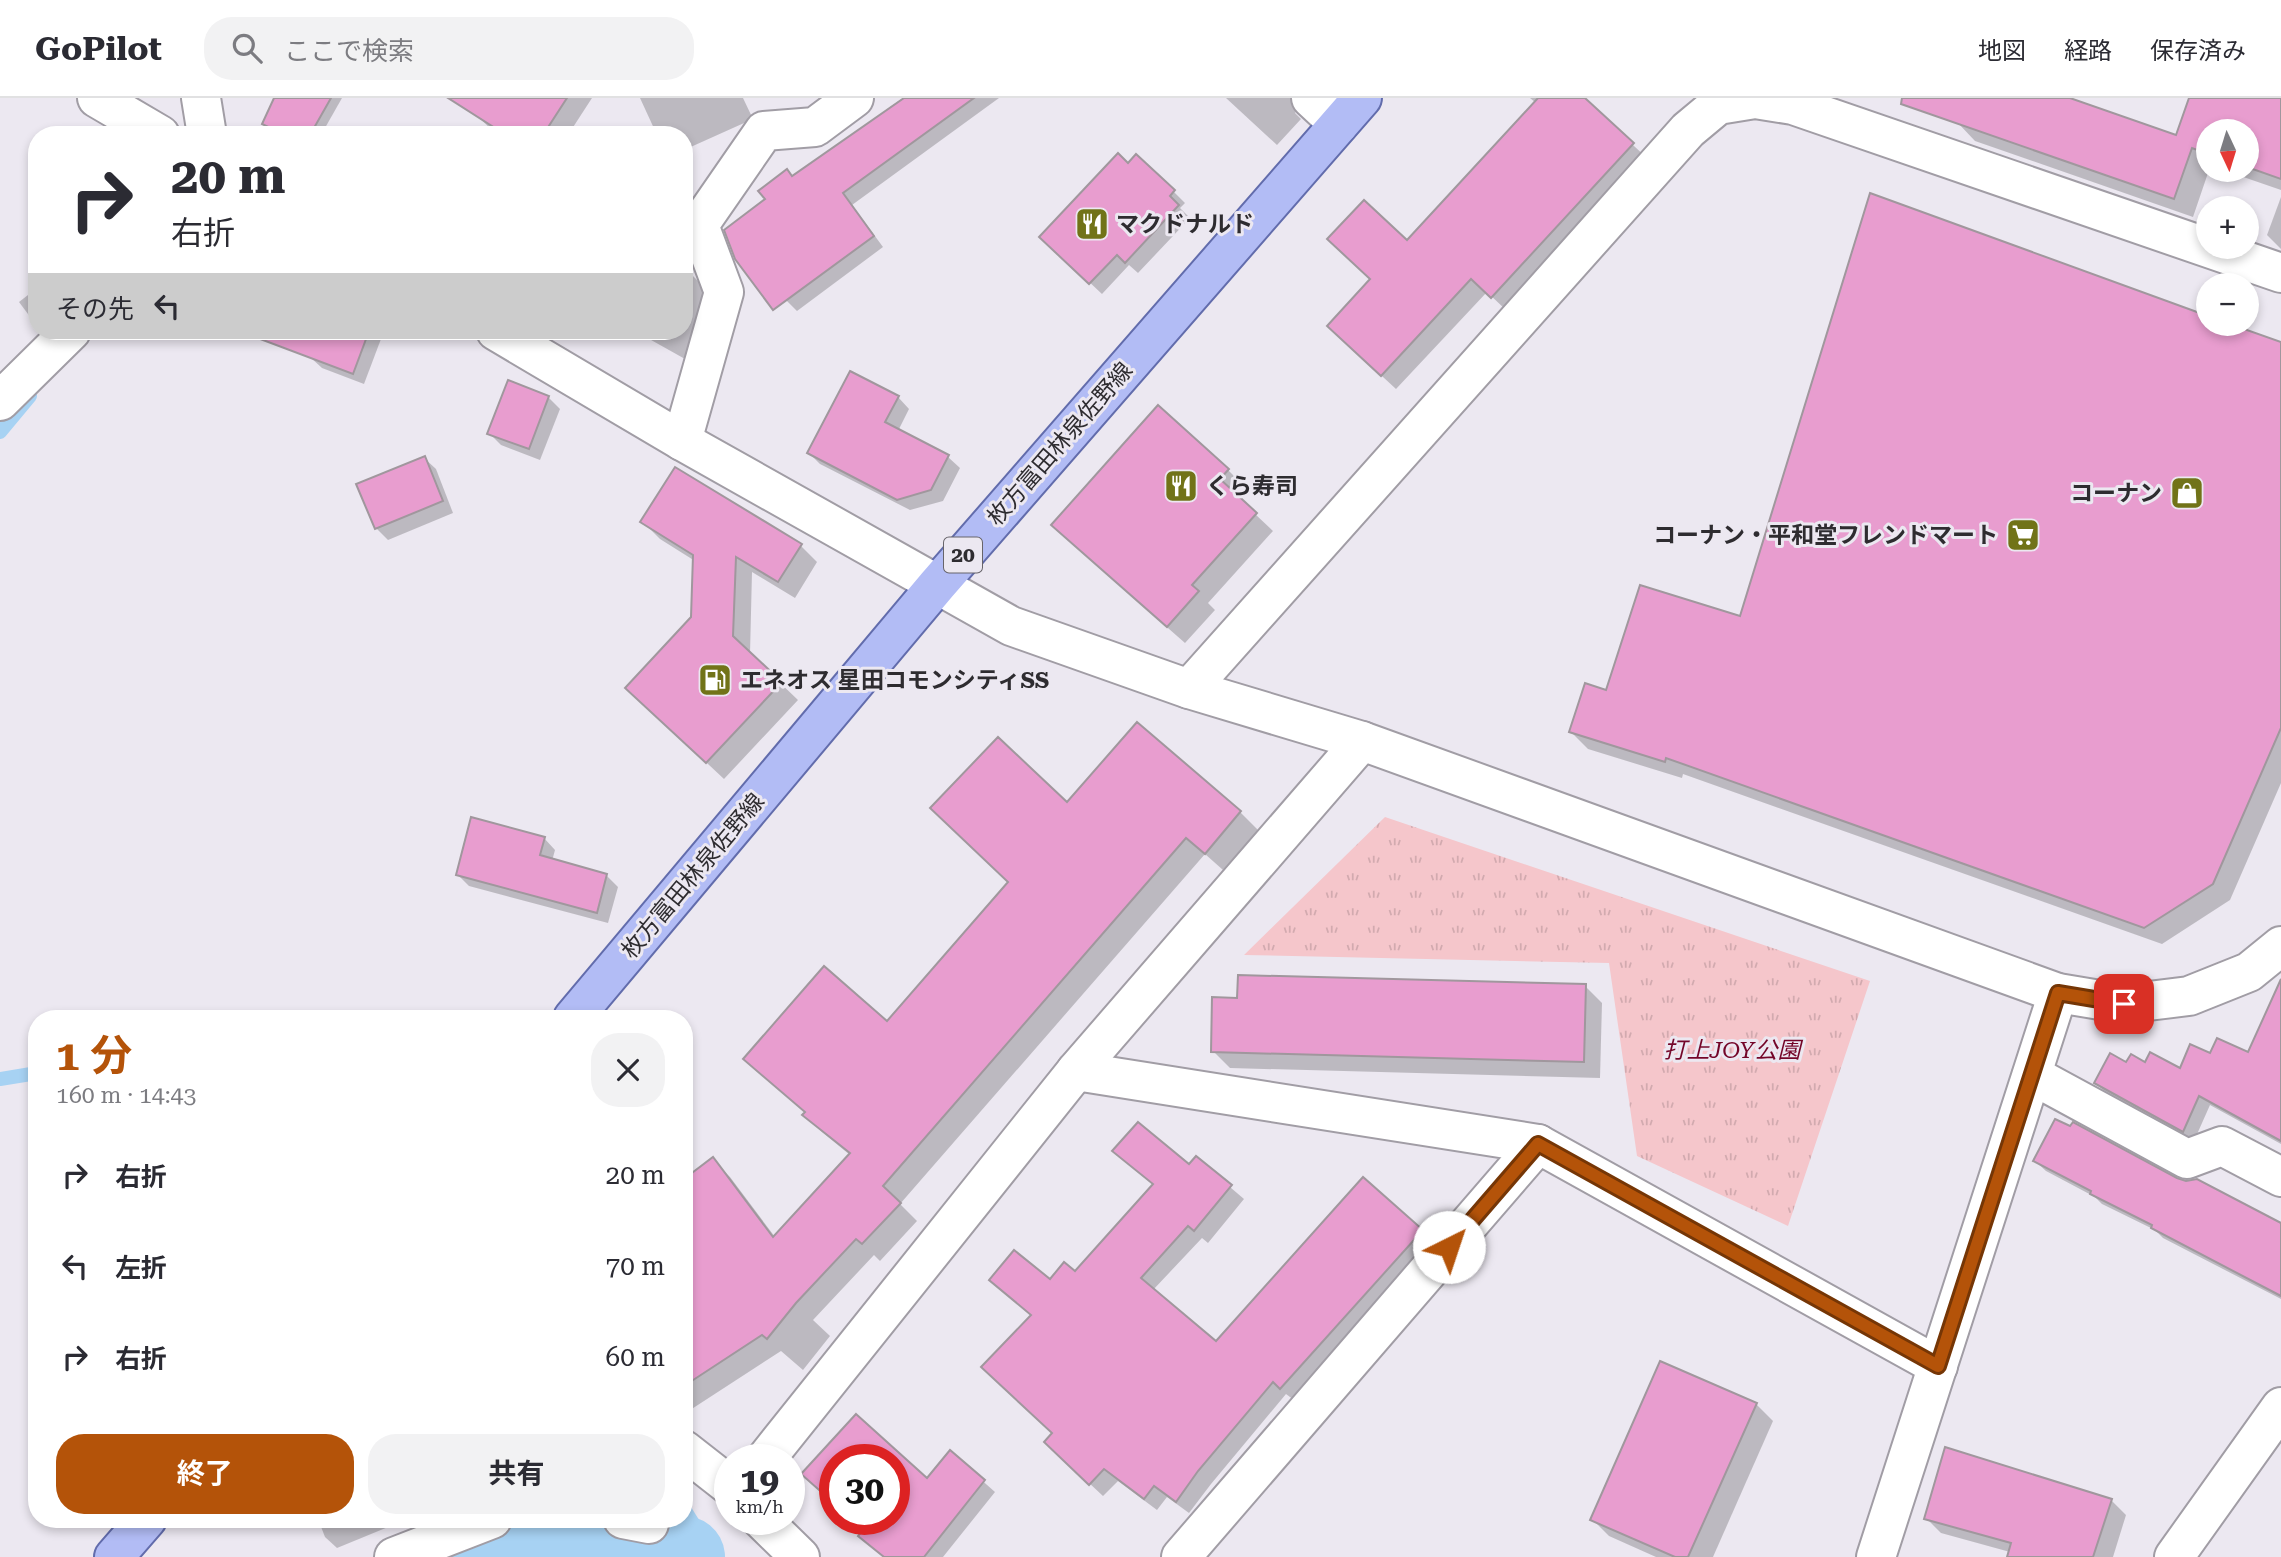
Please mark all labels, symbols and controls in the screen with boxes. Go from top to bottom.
search box [204,17,694,80]
text: GoPilot [35,29,162,68]
icon: search [228,29,266,67]
text: ここで検索 [284,36,414,66]
text: 地図 [1978,37,2026,65]
text: 経路 [2064,37,2112,65]
text: 保存済み [2150,37,2246,65]
north arrow [2196,119,2259,182]
map controls [2196,119,2259,336]
text: 20 m [171,148,286,205]
icon: right [56,154,147,245]
button: + [2196,196,2259,259]
restaurant icon: マクドナルド [1073,205,1111,243]
place label: マクドナルド [1116,211,1254,238]
text: 右折 [171,214,235,252]
button: − [2196,273,2259,336]
icon: left [148,287,186,325]
text: その先 [56,294,134,324]
street label: 枚方富田林泉佐野線 [982,357,1138,531]
restaurant icon: くら寿司 [1162,467,1200,505]
place label: くら寿司 [1206,473,1298,500]
shop icon: コーナン [2168,474,2206,512]
place label: コーナン [2070,480,2162,507]
supermarket icon: コーナン・平和堂フレンドマート [2004,516,2042,554]
place label: コーナン・平和堂フレンドマート [1653,522,1998,549]
road number: 20 [944,538,982,573]
fuel station icon: エネオス 星田コモンシティSS [696,661,734,699]
place label: エネオス 星田コモンシティSS [740,667,1049,694]
street label: 枚方富田林泉佐野線 [616,788,770,964]
pin [2094,974,2154,1034]
icon: arrive [2105,985,2143,1023]
text: 1 分 [56,1031,132,1080]
button: close [591,1033,665,1107]
park label: 打上JOY公園 [1664,1037,1803,1064]
text: 160 m · 14:43 [56,1082,196,1109]
icon: right [56,1156,94,1194]
text: 20 m [606,1160,665,1190]
text: 右折 [115,1162,167,1192]
position arrow [1412,1210,1486,1284]
icon: left [56,1247,94,1285]
text: 70 m [606,1251,665,1281]
text: 左折 [115,1253,167,1283]
icon: right [56,1338,94,1376]
text: 60 m [606,1342,665,1372]
text: 右折 [115,1344,167,1374]
button: 終了 [56,1434,354,1514]
button: 共有 [368,1434,665,1514]
speed limit sign: 30 [819,1444,910,1535]
text: 19 [740,1460,779,1501]
text: km/h [735,1496,784,1517]

